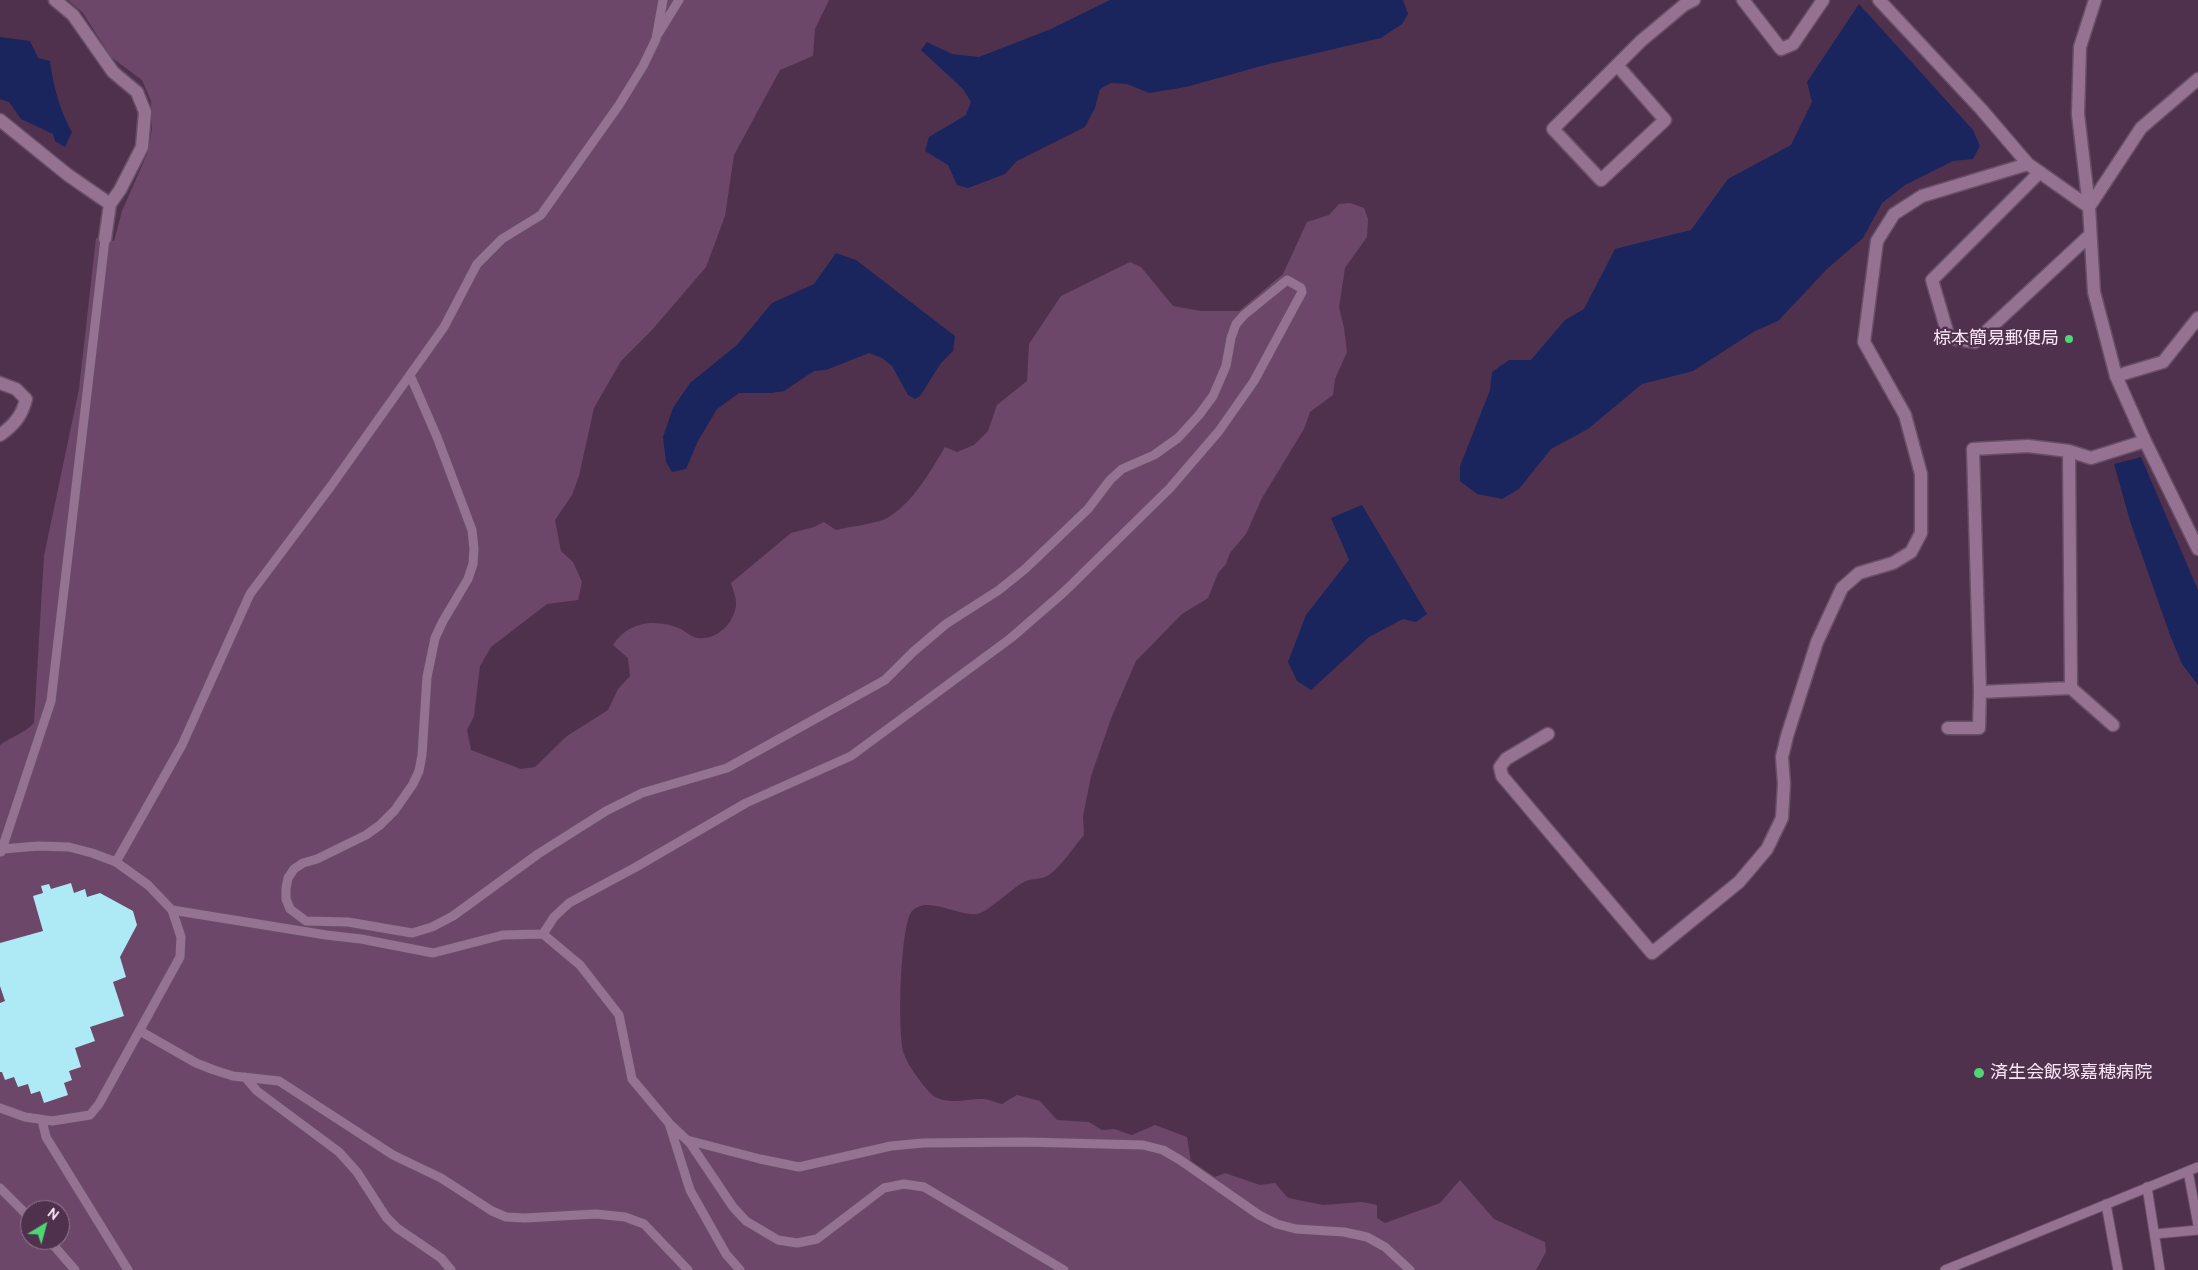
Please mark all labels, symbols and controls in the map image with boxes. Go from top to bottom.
place label: 椋本簡易郵便局 [1933,328,2059,350]
marker: 椋本簡易郵便局 [2063,333,2075,345]
place label: 済生会飯塚嘉穂病院 [1990,1062,2152,1084]
marker: 済生会飯塚嘉穂病院 [1972,1066,1986,1080]
north arrow [20,1200,70,1250]
text: N [44,1204,63,1224]

